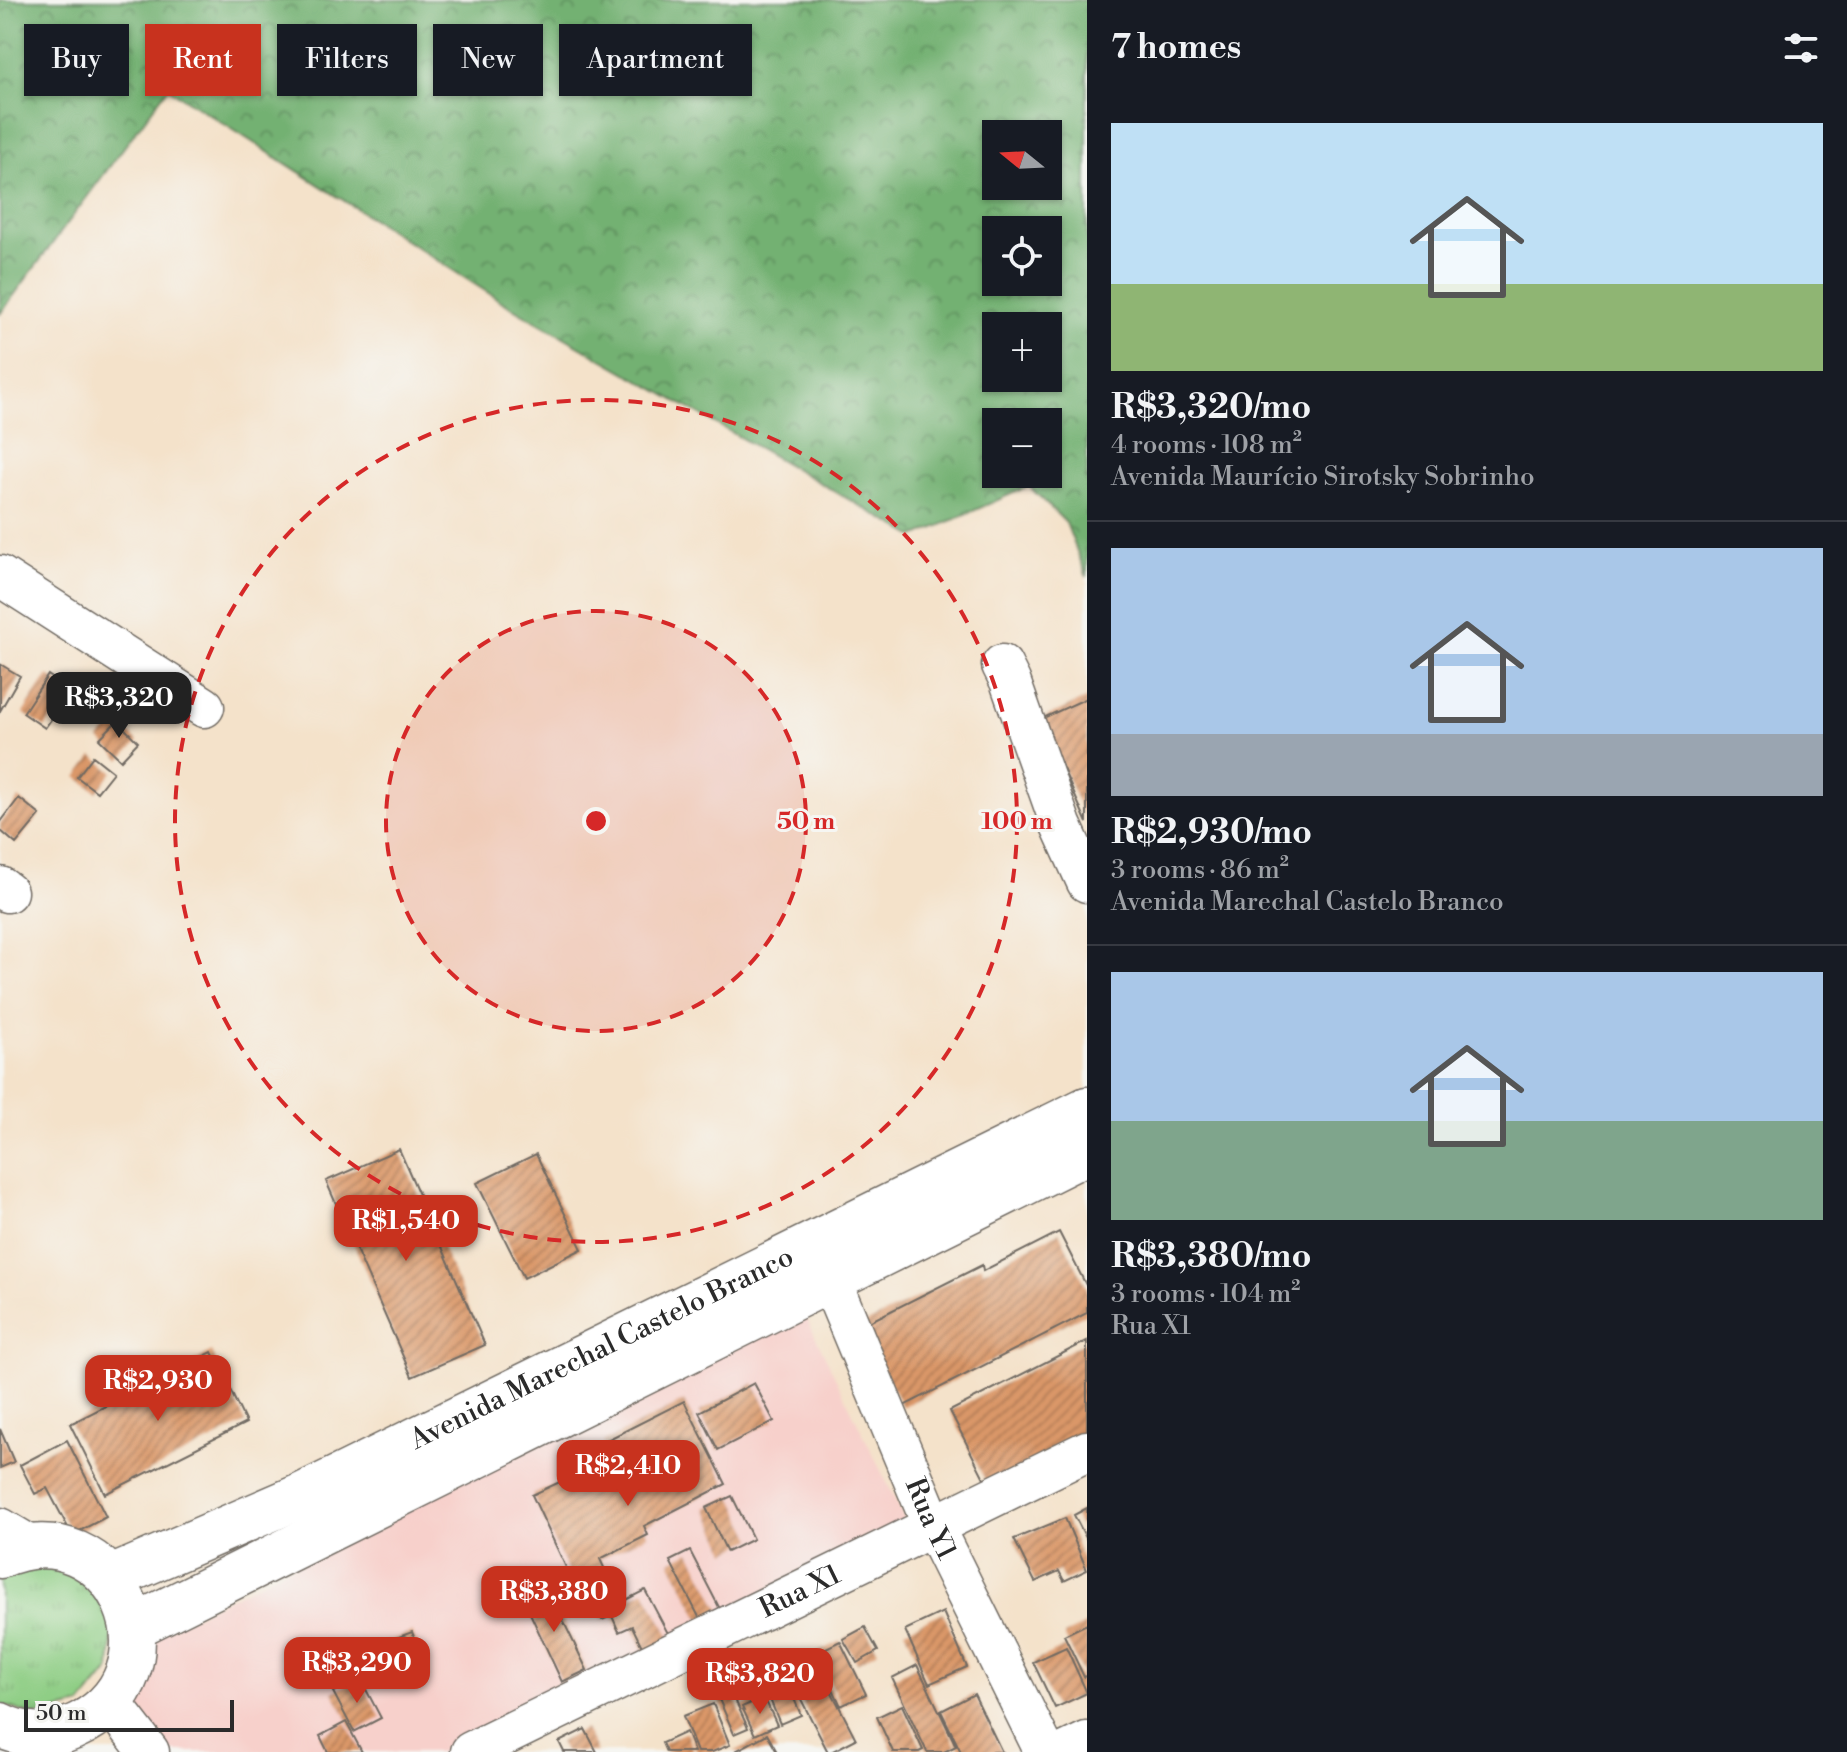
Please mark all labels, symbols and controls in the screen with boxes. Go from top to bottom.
chip: Buy [24,24,129,96]
chip: Rent [145,24,261,96]
chip: Filters [277,24,417,96]
chip: New [433,24,543,96]
chip: Apartment [559,24,752,96]
icon: filters [1779,26,1823,70]
text: 7 homes [1111,27,1241,69]
north arrow [982,120,1062,200]
map controls [982,120,1062,488]
icon: home [1395,175,1539,319]
button: locate [982,216,1062,296]
button: + [982,312,1062,392]
text: R$3,320/mo [1111,387,1311,429]
button: − [982,408,1062,488]
text: 4 rooms · 108 m² [1111,429,1302,461]
text: Avenida Maurício Sirotsky Sobrinho [1111,461,1535,493]
icon: home [1395,600,1539,744]
pin: R$3,320 [45,672,193,740]
text: R$3,320 [64,682,174,714]
centre of rings [582,807,610,835]
text: 50 m [777,807,835,837]
text: 100 m [981,807,1053,837]
text: R$2,930/mo [1111,812,1312,854]
text: 3 rooms · 86 m² [1111,854,1289,886]
text: Avenida Marechal Castelo Branco [1111,886,1504,918]
icon: home [1395,1024,1539,1168]
pin: R$1,540 [332,1195,480,1263]
text: R$1,540 [352,1205,460,1237]
text: R$3,380/mo [1111,1236,1312,1278]
street label: Avenida Marechal Castelo Branco [403,1239,799,1458]
text: 3 rooms · 104 m² [1111,1278,1300,1310]
text: Rua X1 [1111,1310,1191,1342]
pin: R$2,930 [84,1355,232,1423]
text: R$2,930 [103,1365,213,1397]
pin: R$2,410 [554,1440,702,1508]
text: R$2,410 [575,1450,681,1482]
street label: Rua Y1 [897,1473,964,1565]
street label: Rua X1 [753,1557,846,1626]
pin: R$3,380 [480,1566,628,1634]
text: R$3,380 [499,1576,609,1608]
pin: R$3,290 [283,1637,431,1705]
text: R$3,290 [302,1647,412,1679]
pin: R$3,820 [686,1648,834,1716]
text: R$3,820 [705,1658,815,1690]
scale bar [24,1696,234,1732]
text: 50 m [36,1700,87,1727]

